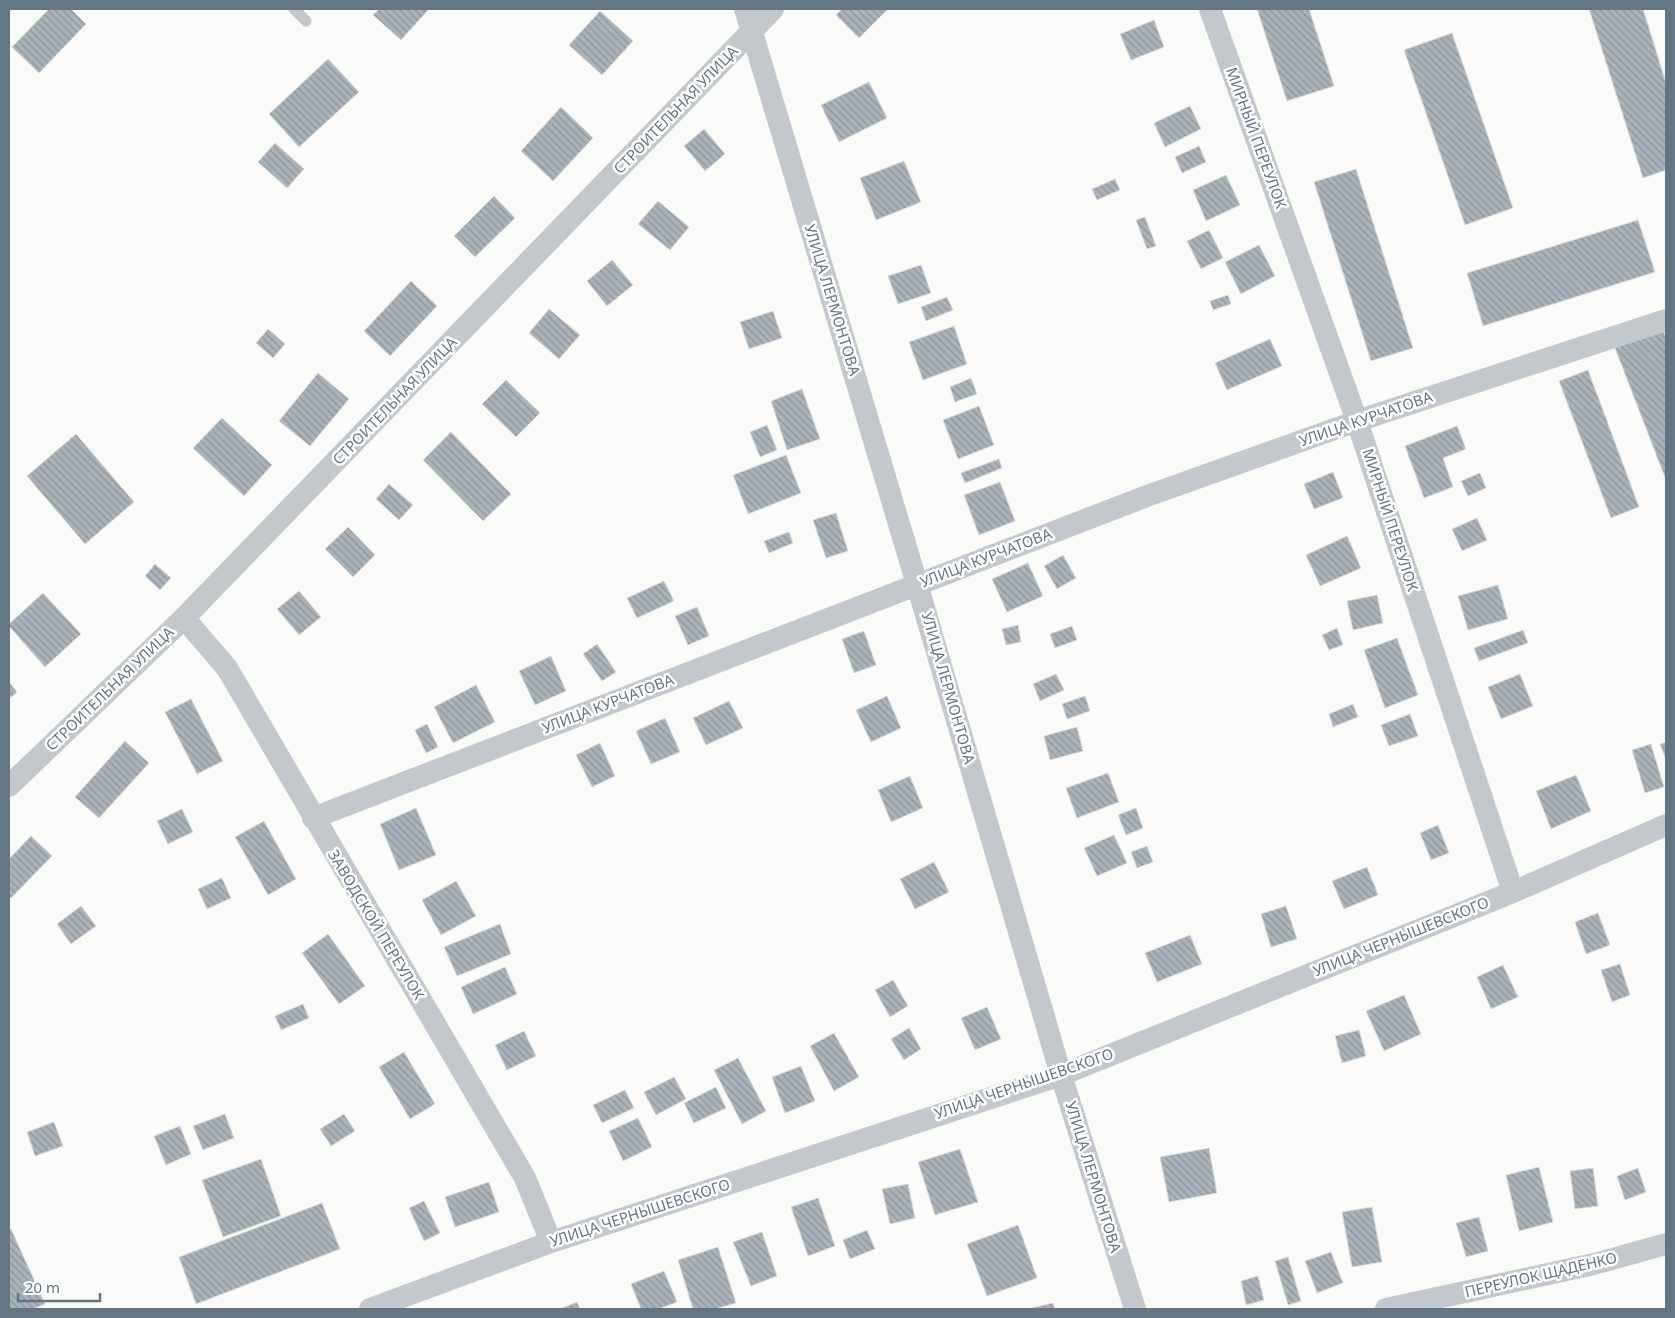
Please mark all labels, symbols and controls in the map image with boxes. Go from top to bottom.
street label: СТРОИТЕЛЬНАЯ УЛИЦА [609,41,742,178]
street label: МИРНЫЙ ПЕРЕУЛОК [1222,64,1292,212]
street label: УЛИЦА ЛЕРМОНТОВА [800,222,866,378]
street label: СТРОИТЕЛЬНАЯ УЛИЦА [328,332,461,469]
street label: УЛИЦА КУРЧАТОВА [1297,386,1435,450]
street label: МИРНЫЙ ПЕРЕУЛОК [1358,446,1424,594]
street label: УЛИЦА КУРЧАТОВА [917,523,1055,591]
street label: УЛИЦА ЛЕРМОНТОВА [918,609,980,766]
street label: СТРОИТЕЛЬНАЯ УЛИЦА [41,622,178,755]
street label: УЛИЦА КУРЧАТОВА [539,669,677,737]
street label: ЗАВОДСКОЙ ПЕРЕУЛОК [324,846,430,1004]
street label: УЛИЦА ЧЕРНЫШЕВСКОГО [1310,892,1492,981]
street label: УЛИЦА ЧЕРНЫШЕВСКОГО [931,1043,1116,1123]
street label: УЛИЦА ЛЕРМОНТОВА [1061,1099,1127,1255]
street label: УЛИЦА ЧЕРНЫШЕВСКОГО [547,1173,732,1251]
street label: ПЕРЕУЛОК ЩАДЕНКО [1463,1247,1619,1301]
scale bar [18,1270,100,1302]
text: 20 m [25,1277,60,1297]

